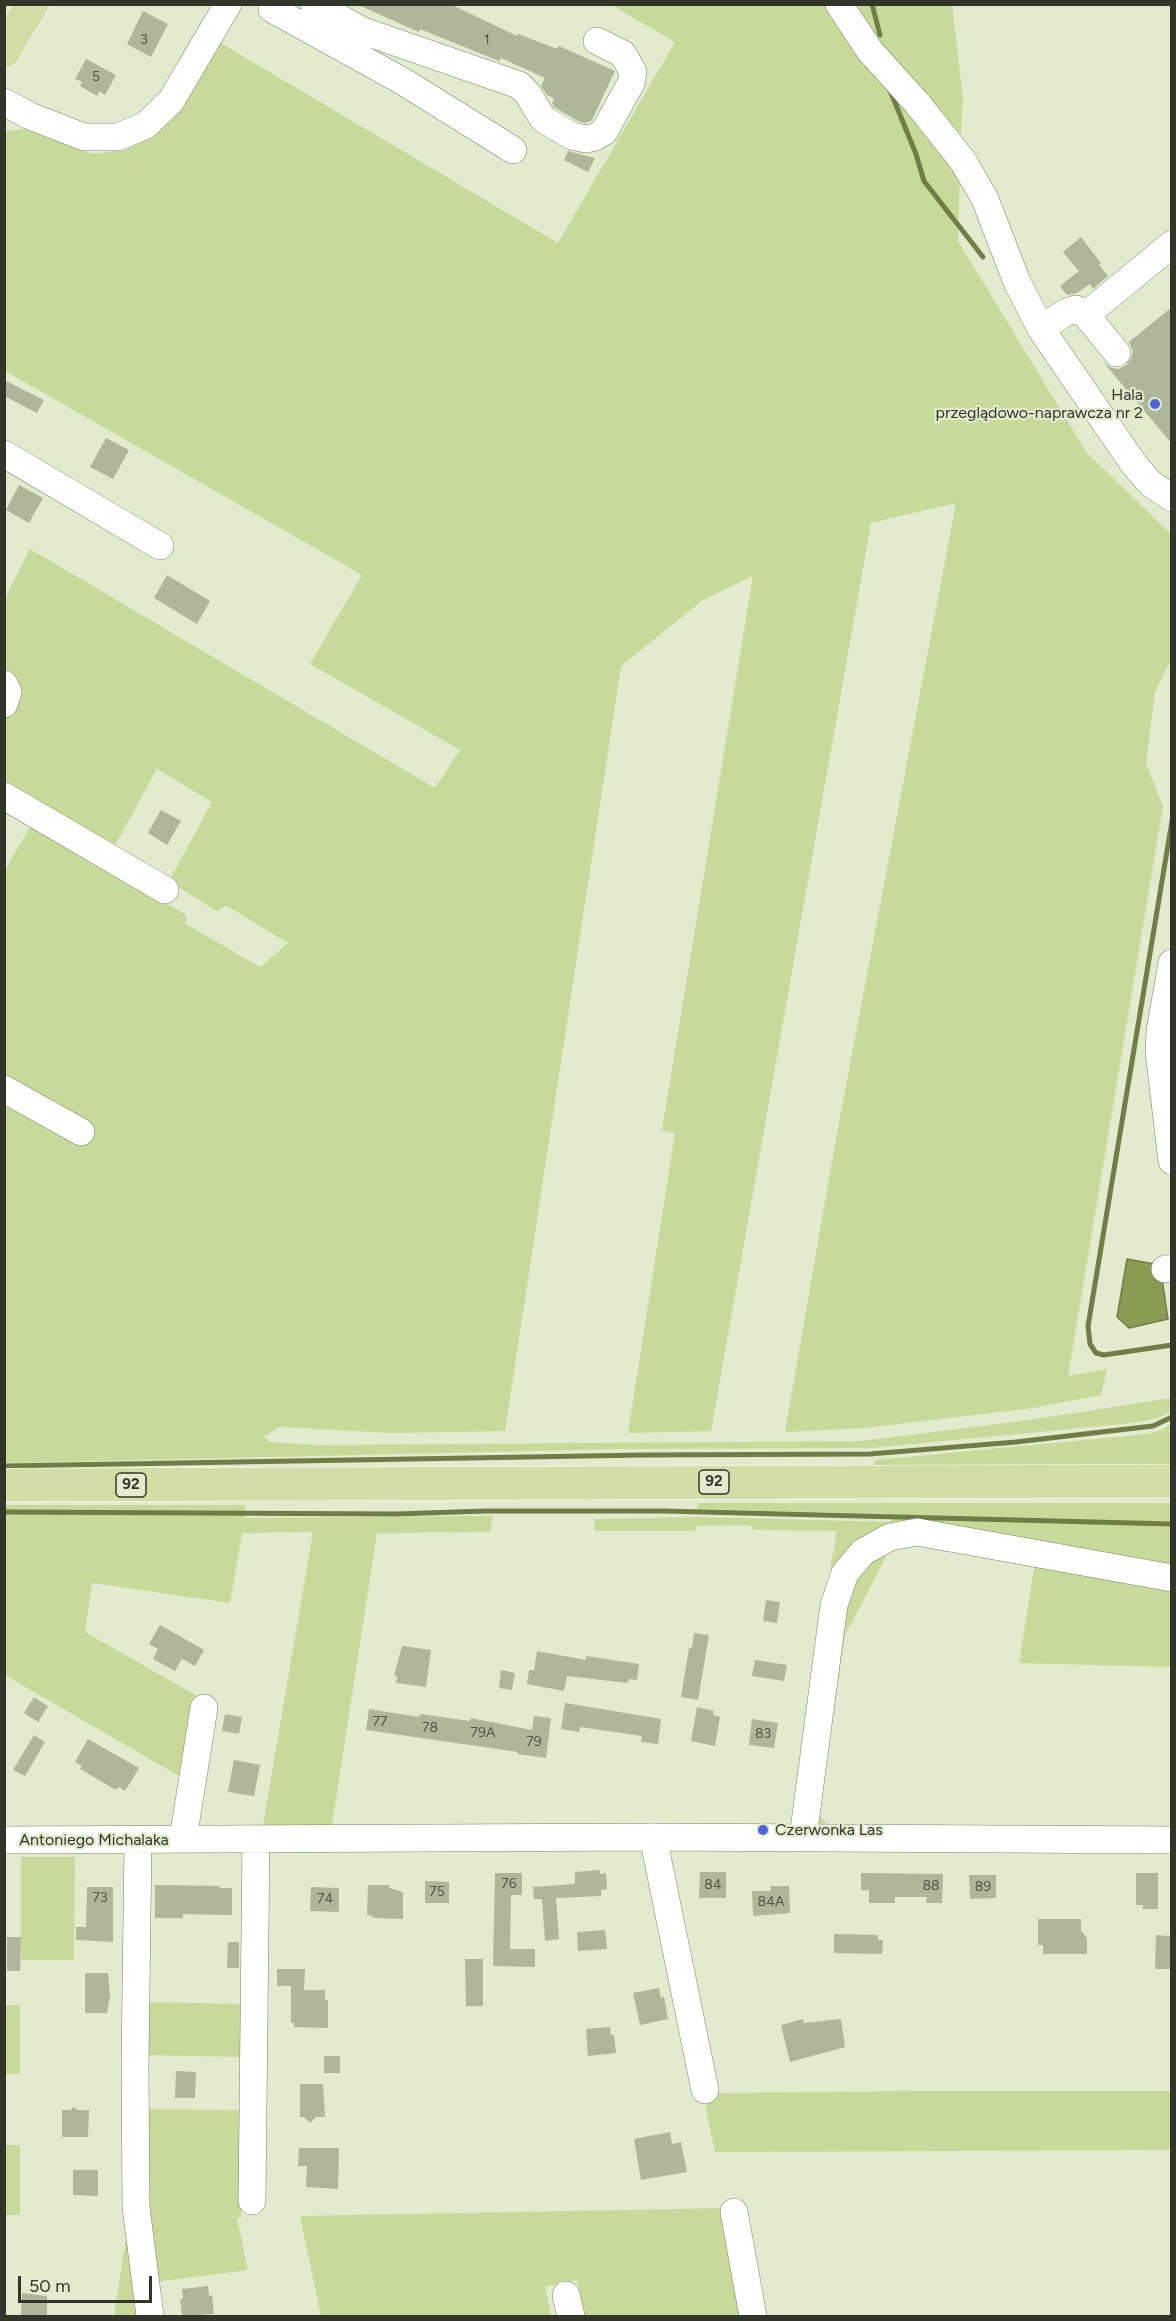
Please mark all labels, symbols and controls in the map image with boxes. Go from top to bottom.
house number: 3 [140,32,148,48]
house number: 1 [484,32,490,48]
house number: 5 [92,69,100,85]
place label: Hala przeglądowo-naprawcza nr 2 [936,385,1143,423]
marker: Hala przeglądowo-naprawcza nr 2 [1148,397,1162,411]
road number: 92 [699,1470,729,1494]
road number: 92 [116,1473,146,1497]
house number: 77 [372,1714,388,1730]
house number: 78 [422,1720,438,1736]
house number: 79A [471,1725,495,1741]
house number: 83 [755,1726,771,1742]
house number: 79 [526,1734,542,1750]
place label: Czerwonka Las [775,1820,883,1840]
marker: Czerwonka Las [756,1823,770,1837]
street label: Antoniego Michalaka [19,1830,169,1850]
house number: 76 [501,1876,517,1892]
house number: 84 [704,1877,722,1893]
house number: 88 [922,1878,940,1894]
house number: 89 [975,1879,991,1895]
house number: 75 [429,1884,445,1900]
house number: 73 [92,1890,108,1906]
house number: 74 [317,1891,333,1907]
house number: 84A [758,1894,784,1910]
scale bar [21,2264,154,2302]
text: 50 m [29,2275,71,2297]

